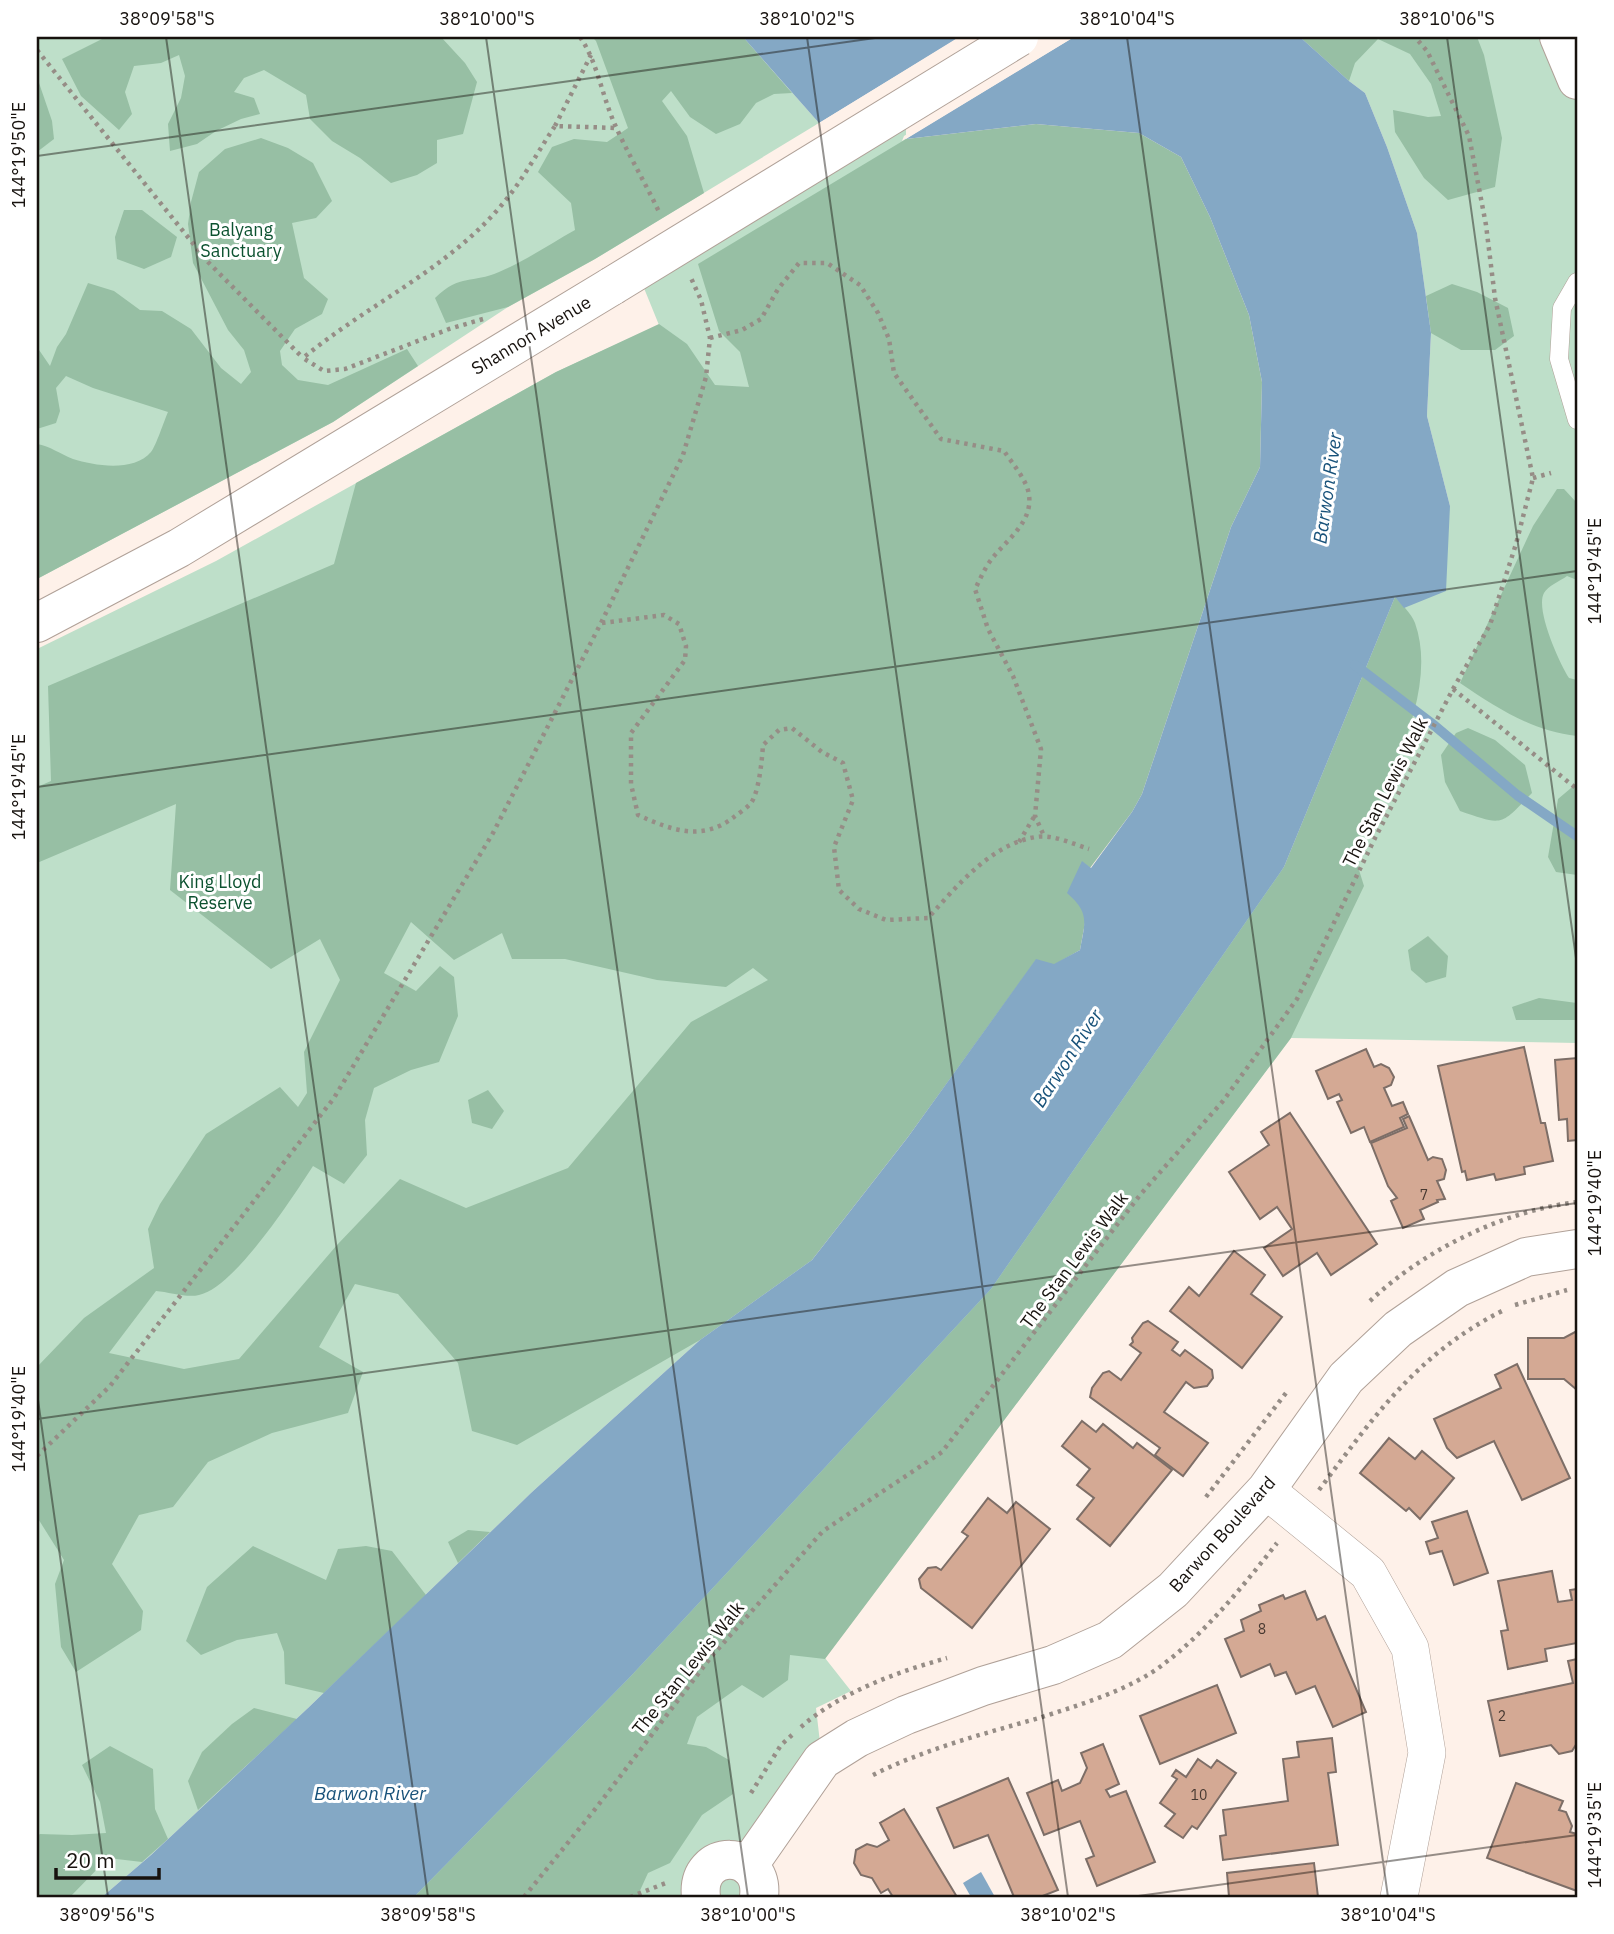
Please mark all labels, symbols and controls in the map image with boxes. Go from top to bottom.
text: 38°09'58"S [119,7,215,30]
text: 38°10'00"S [439,7,535,30]
text: 38°10'02"S [759,7,855,30]
text: 38°10'04"S [1079,7,1175,30]
text: 38°10'06"S [1399,7,1495,30]
text: 144°19'50"E [7,102,30,208]
park label: Balyang Sanctuary [200,218,282,262]
street label: Shannon Avenue [467,290,595,380]
water label: Barwon River [1307,430,1347,545]
text: 144°19'45"E [1583,518,1606,624]
street label: The Stan Lewis Walk [1337,713,1433,871]
text: 144°19'45"E [7,734,30,840]
park label: King Lloyd Reserve [178,870,262,914]
water label: Barwon River [1026,1004,1108,1111]
text: 144°19'40"E [1583,1150,1606,1256]
house number: 7 [1420,1186,1428,1204]
street label: The Stan Lewis Walk [1015,1187,1133,1333]
text: 144°19'40"E [7,1366,30,1472]
street label: Barwon Boulevard [1164,1471,1280,1597]
street label: The Stan Lewis Walk [627,1596,749,1739]
house number: 8 [1258,1620,1266,1638]
house number: 2 [1498,1707,1506,1725]
water label: Barwon River [314,1781,427,1805]
text: 144°19'35"E [1583,1782,1606,1888]
house number: 10 [1191,1786,1207,1804]
scale bar [56,1836,159,1880]
text: 20 m [66,1846,115,1874]
text: 38°09'56"S [59,1903,155,1926]
text: 38°09'58"S [380,1903,476,1926]
text: 38°10'00"S [700,1903,796,1926]
text: 38°10'02"S [1020,1903,1116,1926]
text: 38°10'04"S [1340,1903,1436,1926]

